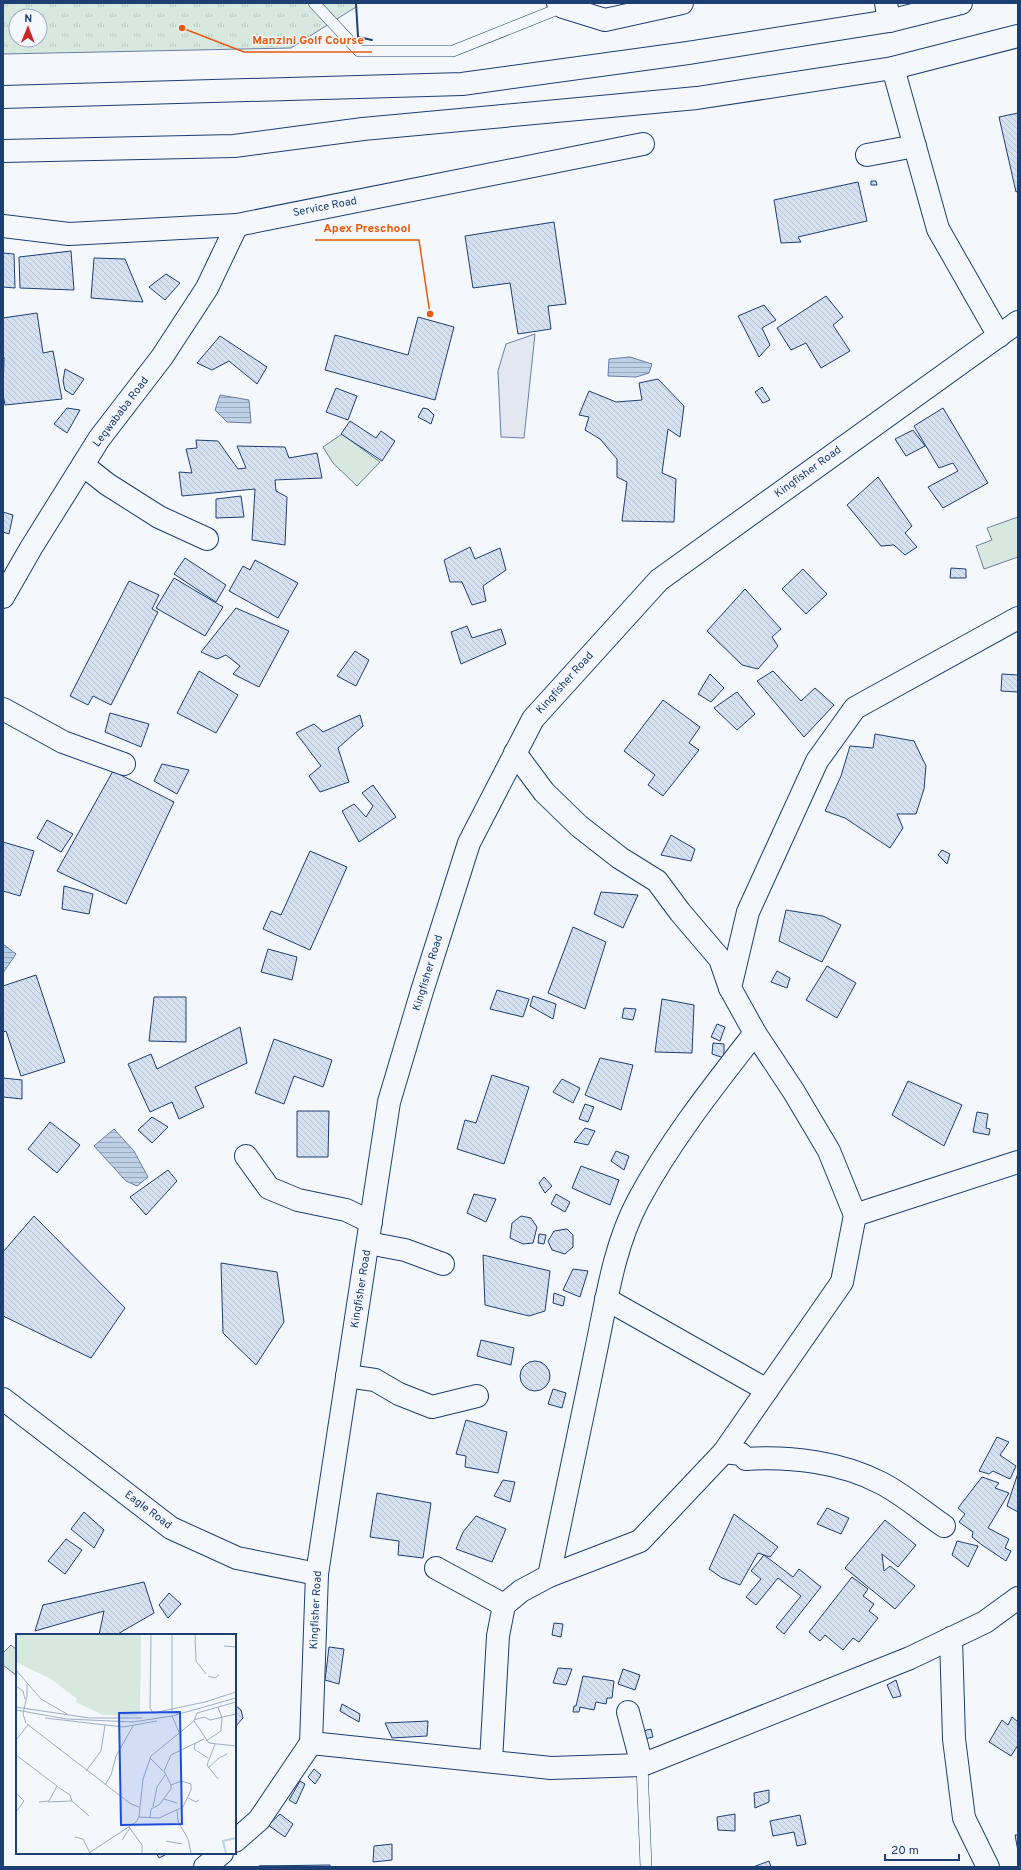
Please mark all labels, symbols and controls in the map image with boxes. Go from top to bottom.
north arrow [8,8,48,48]
text: N [24,12,32,26]
callout: Manzini Golf Course [244,28,372,52]
text: Manzini Golf Course [252,33,364,49]
street label: Service Road [292,194,358,220]
callout: Apex Preschool [315,216,419,240]
text: Apex Preschool [323,221,411,237]
street label: Legwababa Road [90,374,152,450]
street label: Kingfisher Road [772,443,844,501]
street label: Kingfisher Road [533,649,597,717]
street label: Kingfisher Road [410,933,446,1013]
street label: Kingfisher Road [348,1249,374,1329]
street label: Eagle Road [122,1488,174,1532]
street label: Kingfisher Road [307,1570,325,1650]
inset map [16,1634,236,1854]
scale bar [885,1836,959,1862]
text: 20 m [891,1843,919,1859]

